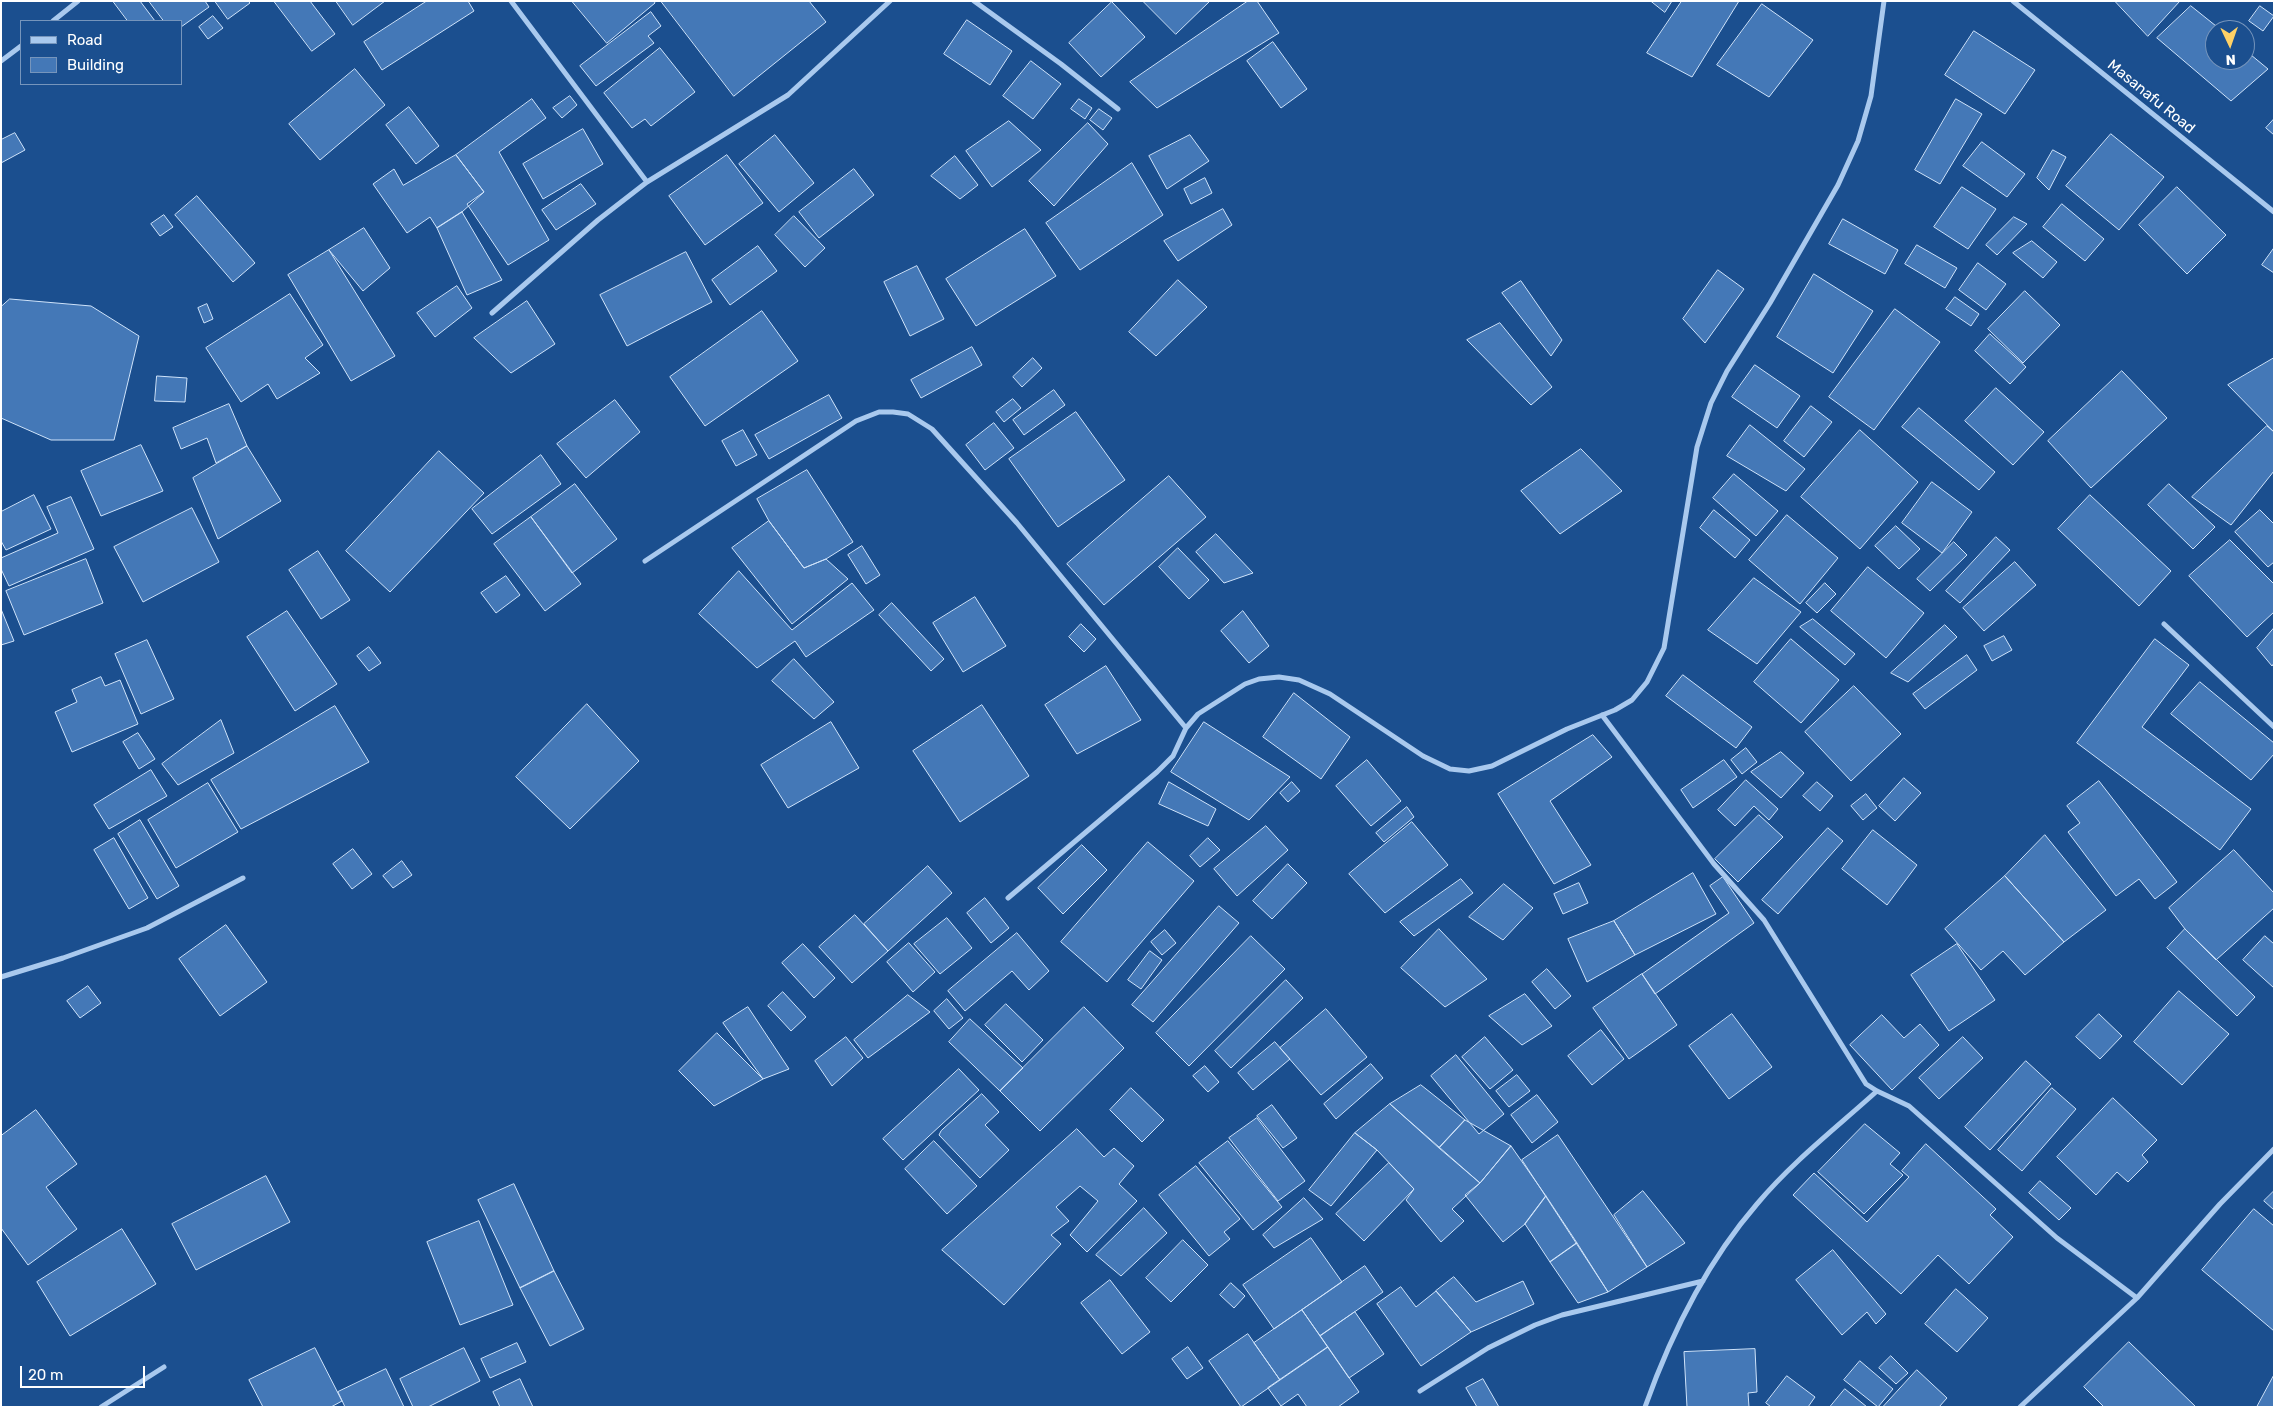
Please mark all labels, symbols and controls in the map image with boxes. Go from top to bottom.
legend [20,20,182,85]
north arrow [2205,20,2255,70]
text: Road [67,31,103,49]
text: N [2225,51,2236,68]
text: Building [67,56,124,74]
street label: Masanafu Road [2104,56,2198,138]
scale bar [22,1356,148,1388]
text: 20 m [28,1366,63,1384]

